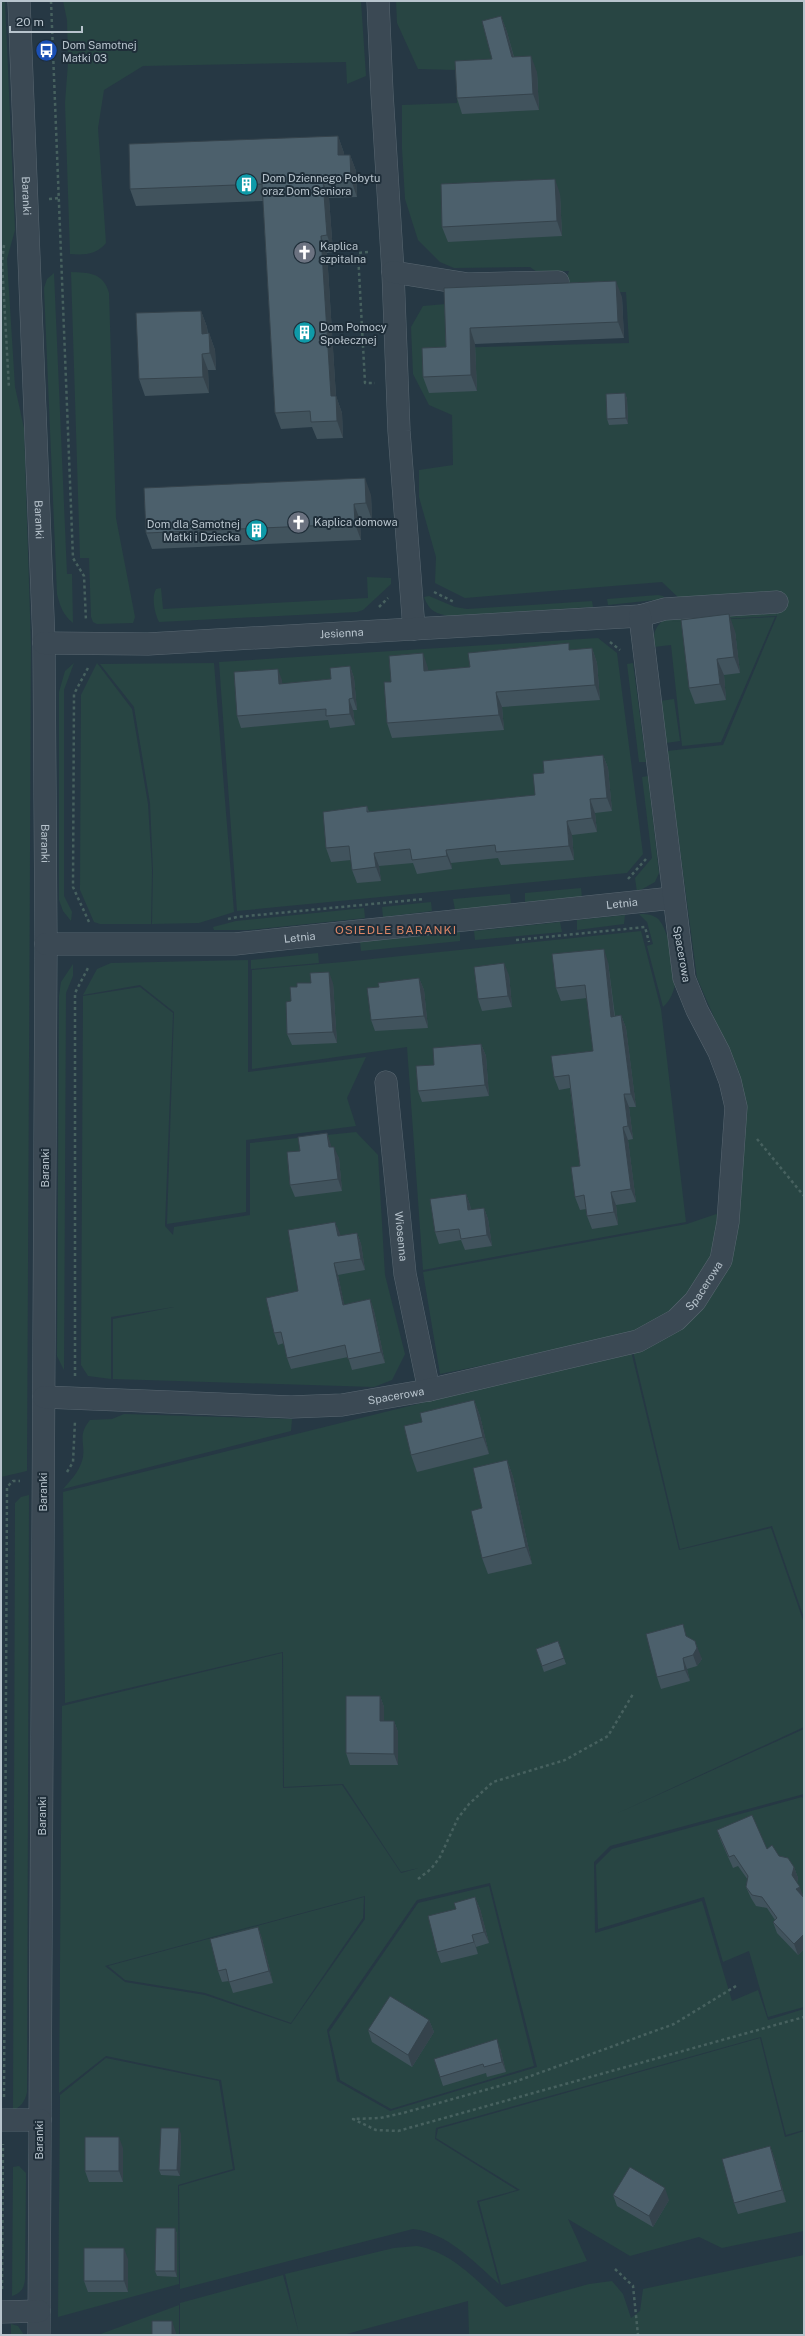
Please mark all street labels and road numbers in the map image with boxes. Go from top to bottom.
street label: Baranki [20,176,33,216]
street label: Baranki [32,500,46,539]
street label: Jesienna [319,626,364,640]
street label: Baranki [39,824,51,863]
street label: Letnia [606,896,638,911]
street label: Spacerowa [671,925,693,983]
street label: Letnia [283,930,316,945]
street label: Baranki [39,1149,51,1187]
street label: Wiosenna [393,1211,410,1262]
street label: Spacerowa [683,1259,725,1313]
street label: Spacerowa [367,1385,425,1406]
street label: Baranki [37,1473,49,1511]
street label: Baranki [36,1797,48,1835]
street label: Baranki [33,2121,45,2159]

